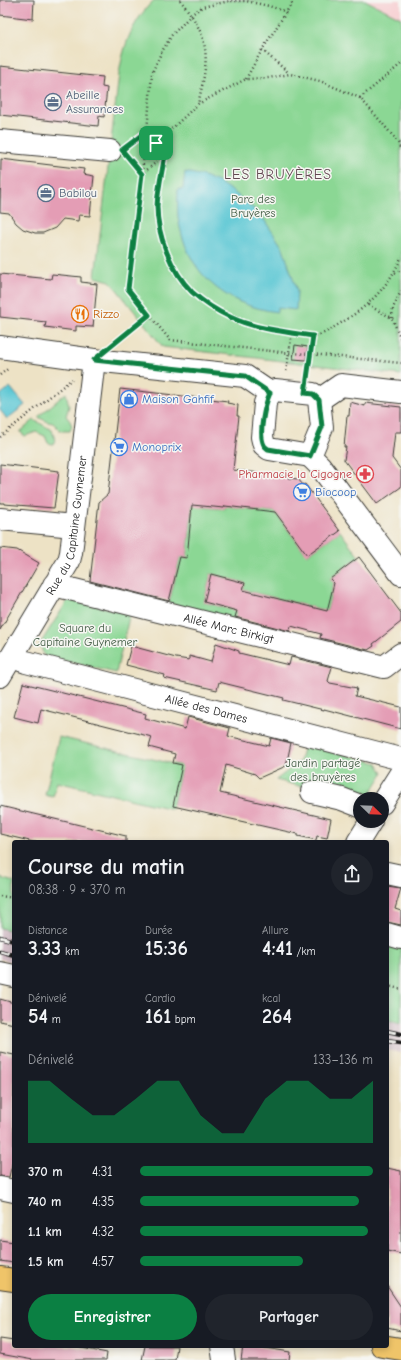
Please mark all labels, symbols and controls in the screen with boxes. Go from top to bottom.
place label: Abeille Assurances [66,88,123,116]
office icon: Abeille Assurances [43,92,63,112]
pin [139,126,173,160]
icon: arrive [145,132,167,154]
district label: LES BRUYÈRES [224,166,332,183]
office icon: Babilou [36,183,56,203]
place label: Babilou [59,186,97,200]
park label: Parc des Bruyères [230,192,276,220]
restaurant icon: Rizzo [70,304,90,324]
place label: Rizzo [93,307,119,321]
shop icon: Maison Gahfif [119,389,139,409]
place label: Maison Gahfif [142,392,214,406]
supermarket icon: Monoprix [109,437,129,457]
place label: Monoprix [132,440,181,454]
street label: Rue du Capitaine Guynemer [43,455,90,598]
pharmacy icon: Pharmacie la Cigogne [355,464,375,484]
place label: Pharmacie la Cigogne [239,467,352,481]
supermarket icon: Biocoop [292,482,312,502]
place label: Biocoop [315,485,356,499]
street label: Allée Marc Birkigt [182,611,276,646]
park label: Square du Capitaine Guynemer [33,621,138,649]
street label: Allée des Dames [164,691,249,726]
park label: Jardin partagé des bruyères [286,756,360,784]
north arrow [353,792,389,828]
map controls [353,792,389,828]
button: share [331,853,373,895]
text: Course du matin [28,854,185,880]
text: 08:38 · 9 × 370 m [28,882,125,897]
text: Distance [28,924,67,937]
text: Durée [145,924,173,937]
text: Allure [262,924,289,937]
text: 3.33 [28,937,61,960]
text: 15:36 [145,937,188,960]
text: 4:41 [262,937,293,960]
text: km [61,945,79,958]
text: /km [293,945,316,958]
text: Dénivelé [28,992,67,1005]
text: Cardio [145,992,176,1005]
text: kcal [262,992,280,1005]
text: 54 [28,1005,48,1028]
text: 161 [145,1005,171,1028]
text: 264 [262,1005,292,1028]
text: m [48,1013,61,1026]
text: bpm [171,1013,196,1026]
text: Dénivelé [28,1052,74,1067]
text: 133–136 m [313,1052,373,1067]
text: 370 m [28,1164,63,1179]
text: 4:31 [92,1164,112,1179]
text: 740 m [28,1194,61,1209]
text: 4:35 [92,1194,114,1209]
text: 1.1 km [28,1224,62,1239]
text: 4:32 [92,1224,114,1239]
text: 1.5 km [28,1254,64,1269]
text: 4:57 [92,1254,114,1269]
button: Enregistrer [28,1294,197,1340]
button: Partager [205,1294,373,1340]

